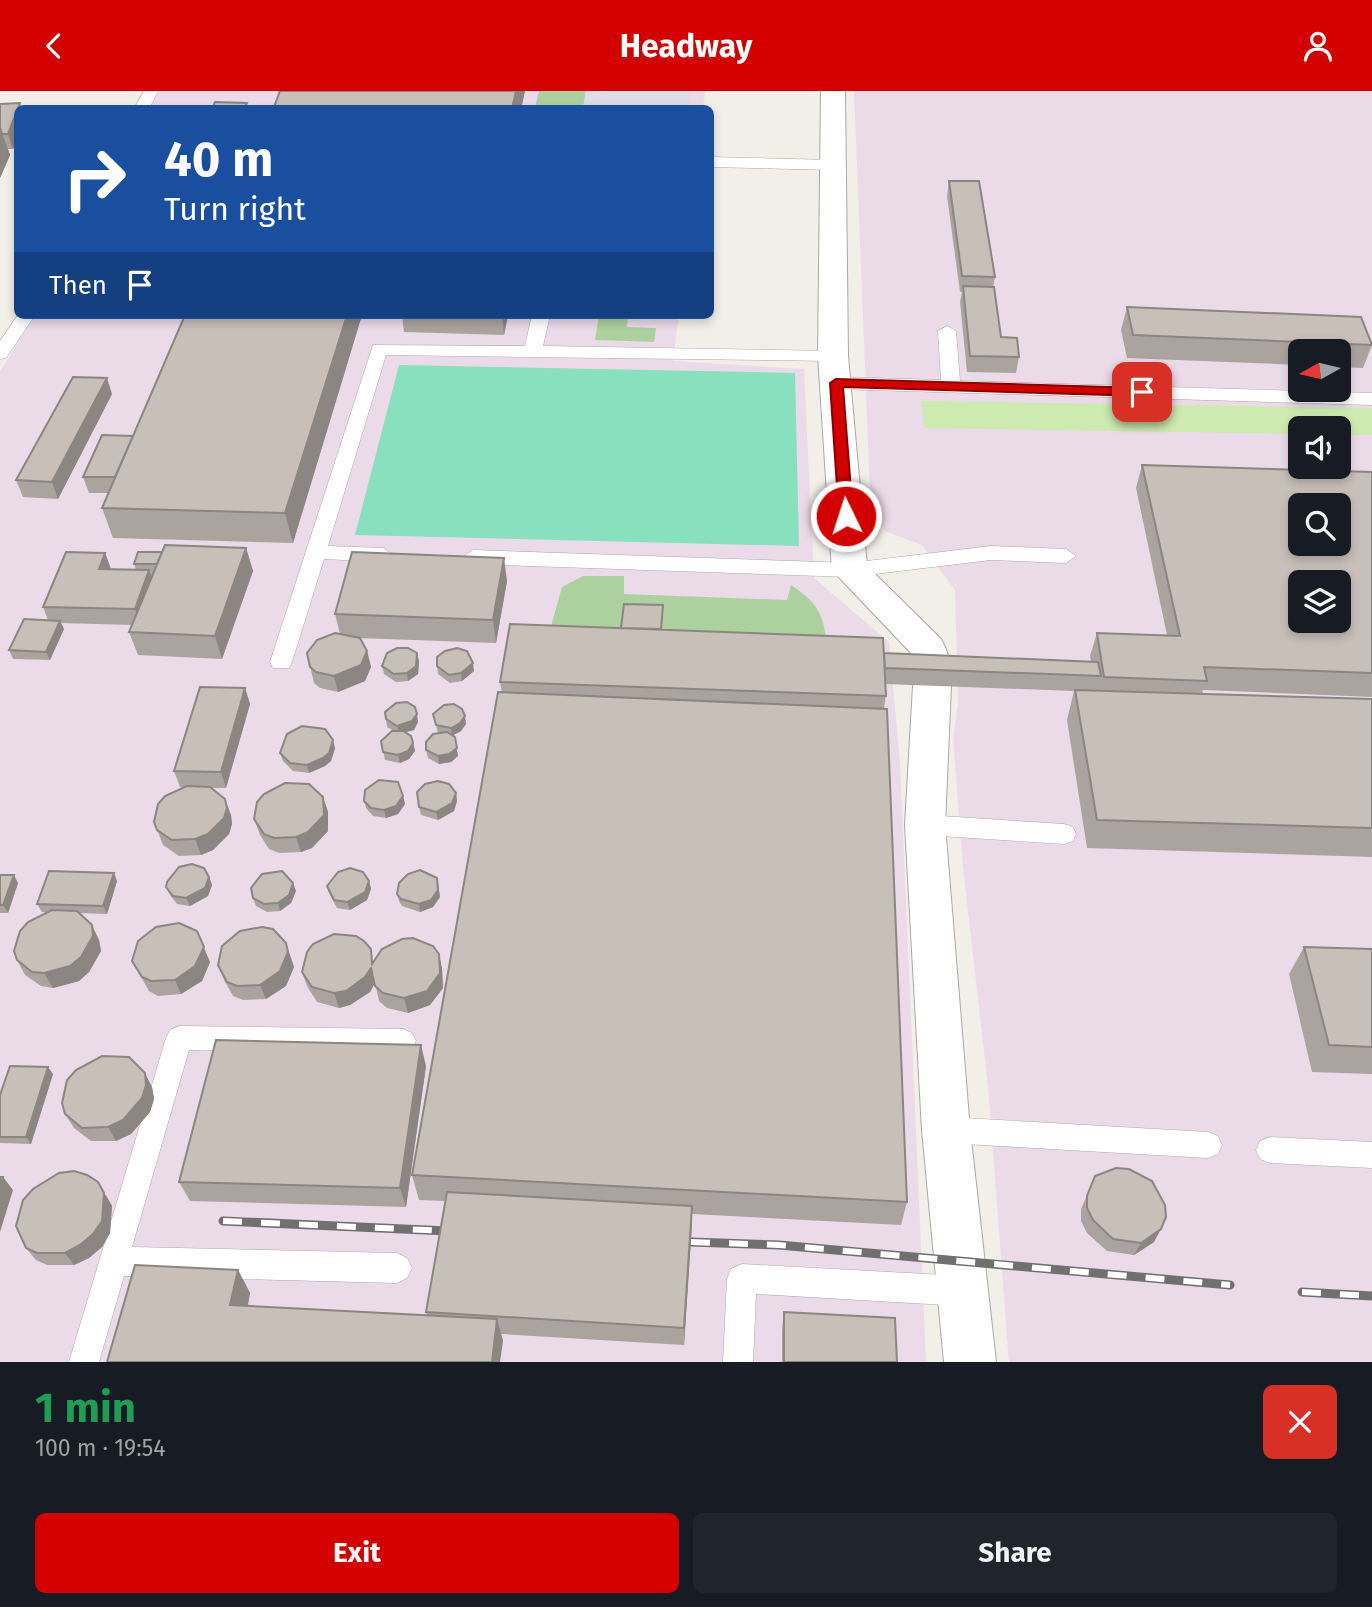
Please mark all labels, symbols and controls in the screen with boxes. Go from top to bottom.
icon: back [35,27,73,65]
text: Headway [620,27,752,65]
icon: person [1299,27,1337,65]
text: 40 m [164,130,273,189]
icon: right [49,133,140,224]
text: Turn right [164,190,306,228]
icon: arrive [121,266,159,304]
text: Then [49,270,107,301]
north arrow [1288,339,1351,403]
map controls [1288,339,1351,633]
pin [1112,362,1172,422]
icon: arrive [1123,373,1161,411]
button: sound [1288,416,1351,479]
position arrow [809,479,883,553]
button: search [1288,493,1351,556]
button: layers [1288,570,1351,633]
text: 1 min [35,1383,136,1433]
button: close [1263,1385,1337,1459]
text: 100 m · 19:54 [35,1434,166,1462]
button: Exit [35,1513,679,1593]
button: Share [693,1513,1337,1593]

